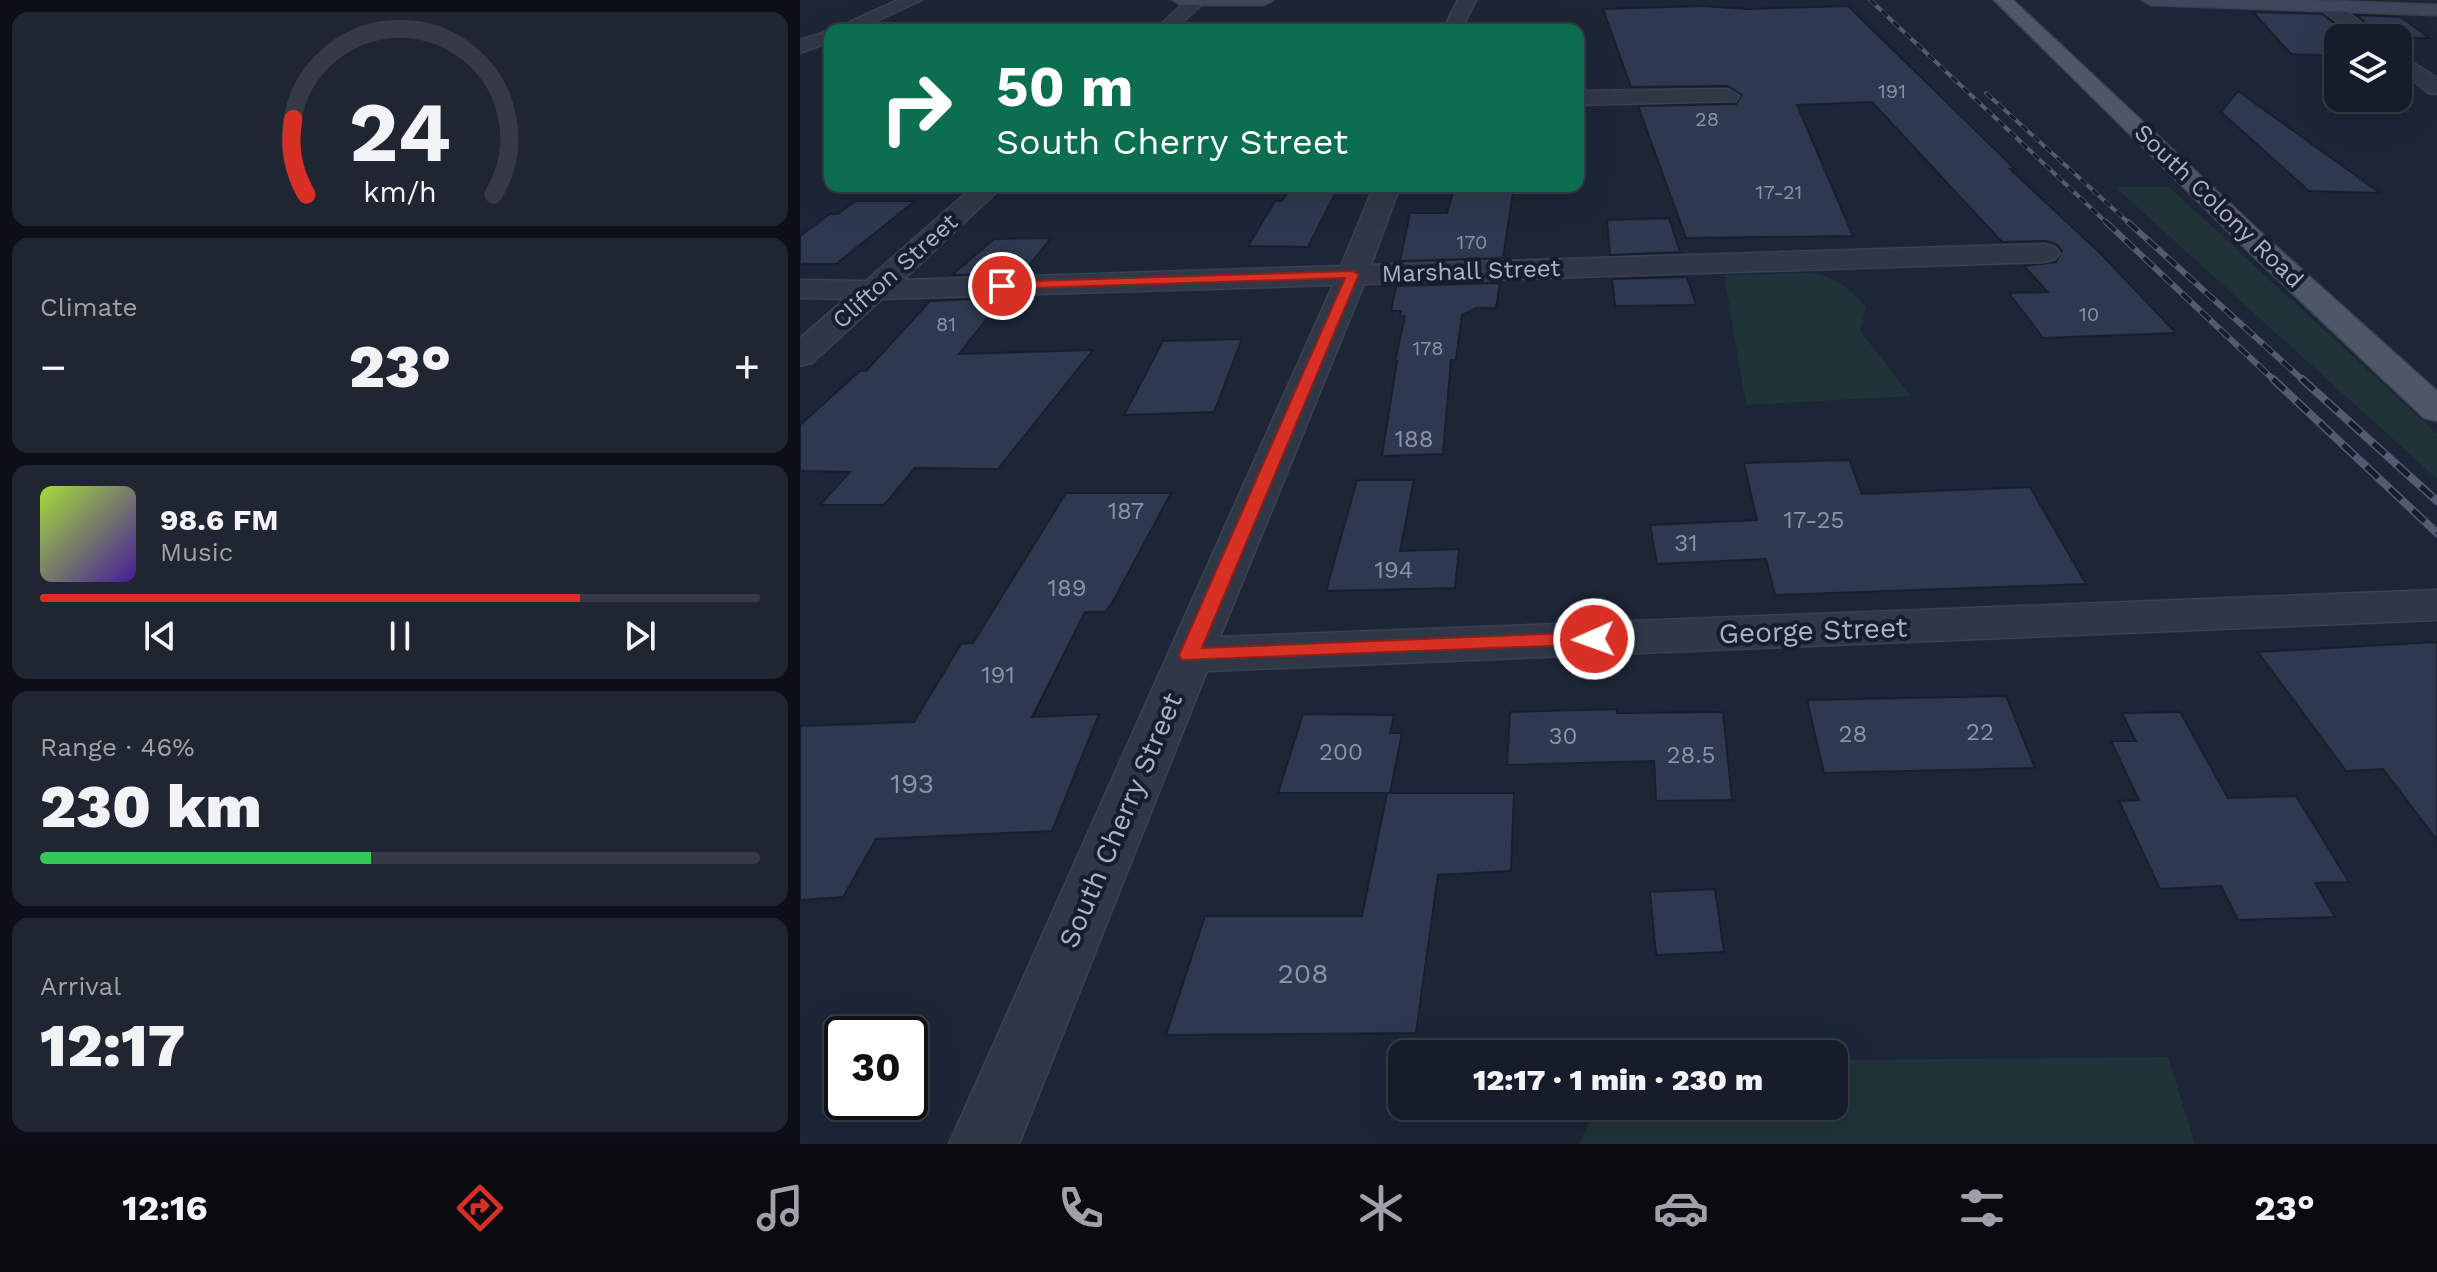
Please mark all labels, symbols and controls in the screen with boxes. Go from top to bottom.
map controls [2324,24,2412,112]
button: layers [2324,24,2412,112]
text: 50 m [996,54,1133,120]
icon: right [864,56,968,160]
house number: 191 [1878,79,1906,103]
text: 24 [349,84,451,181]
house number: 28 [1695,107,1719,131]
street label: South Colony Road [2129,118,2309,294]
text: South Cherry Street [996,121,1348,163]
text: km/h [363,175,437,209]
house number: 17-21 [1756,180,1802,204]
street label: Clifton Street [827,208,963,334]
house number: 170 [1456,230,1488,254]
pin [968,252,1036,320]
street label: Marshall Street [1381,254,1561,288]
icon: arrive [980,264,1024,308]
text: Climate [40,292,138,322]
house number: 10 [2079,302,2099,326]
house number: 81 [936,312,956,336]
text: 23° [349,331,451,402]
house number: 178 [1413,336,1443,360]
text: − [40,341,67,393]
text: + [733,341,760,393]
house number: 188 [1395,425,1433,453]
house number: 187 [1108,497,1144,525]
text: 98.6 FM [160,502,279,537]
house number: 17-25 [1784,506,1844,534]
house number: 31 [1674,529,1698,557]
text: Music [160,537,233,567]
house number: 194 [1375,556,1413,584]
house number: 189 [1048,574,1086,602]
position arrow [1552,597,1636,681]
street label: George Street [1718,611,1908,650]
icon: previous [138,614,182,658]
icon: pause [378,614,422,658]
icon: next [618,614,662,658]
house number: 191 [981,661,1015,689]
street label: South Cherry Street [1052,688,1189,953]
house number: 22 [1966,718,1994,746]
house number: 28 [1839,720,1867,748]
house number: 30 [1549,722,1577,750]
text: Range · 46% [40,732,195,762]
house number: 200 [1319,738,1363,766]
house number: 28.5 [1666,741,1716,769]
house number: 193 [890,767,934,800]
text: 230 km [40,771,262,842]
house number: 208 [1278,957,1329,990]
text: Arrival [40,971,121,1001]
text: 12:17 [40,1010,185,1081]
speed limit sign: 30 [824,1016,928,1120]
text: 12:17 · 1 min · 230 m [1473,1062,1763,1097]
icon: directions [452,1180,508,1236]
icon: music [752,1180,808,1236]
icon: phone [1053,1180,1109,1236]
icon: climate [1353,1180,1409,1236]
icon: car [1653,1180,1709,1236]
icon: filters [1954,1180,2010,1236]
text: 12:16 [122,1187,208,1229]
text: 23° [2254,1187,2315,1229]

